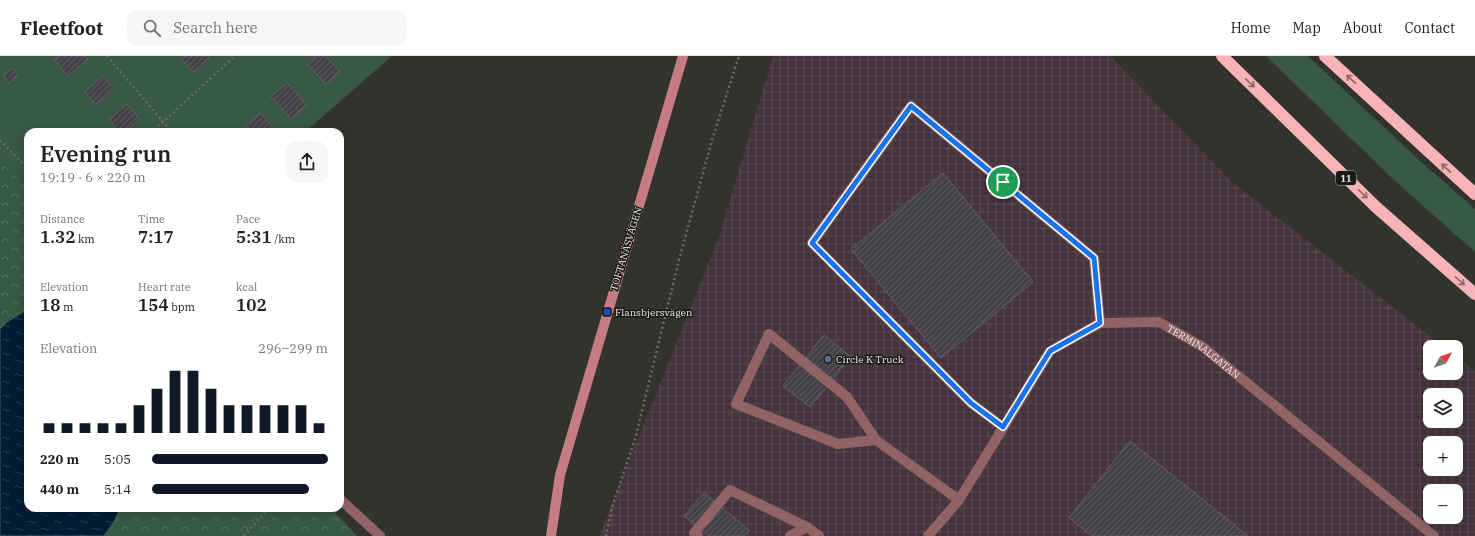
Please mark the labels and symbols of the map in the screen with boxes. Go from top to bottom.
one-way arrow [1346,75,1356,84]
one-way arrow [1245,78,1255,88]
one-way arrow [1441,163,1451,172]
pin [986,165,1020,199]
road number: 11 [1336,171,1356,185]
one-way arrow [1358,189,1368,199]
street label: TOFTANÄSVÄGEN [607,205,645,293]
one-way arrow [1455,276,1465,285]
place label: Flansbjersvägen [615,306,693,319]
marker: Flansbjersvägen [602,307,612,317]
street label: TERMINALGATAN [1165,321,1243,381]
north arrow [1423,340,1463,380]
place label: Circle K Truck [836,353,904,366]
marker: Circle K Truck [823,354,833,364]

